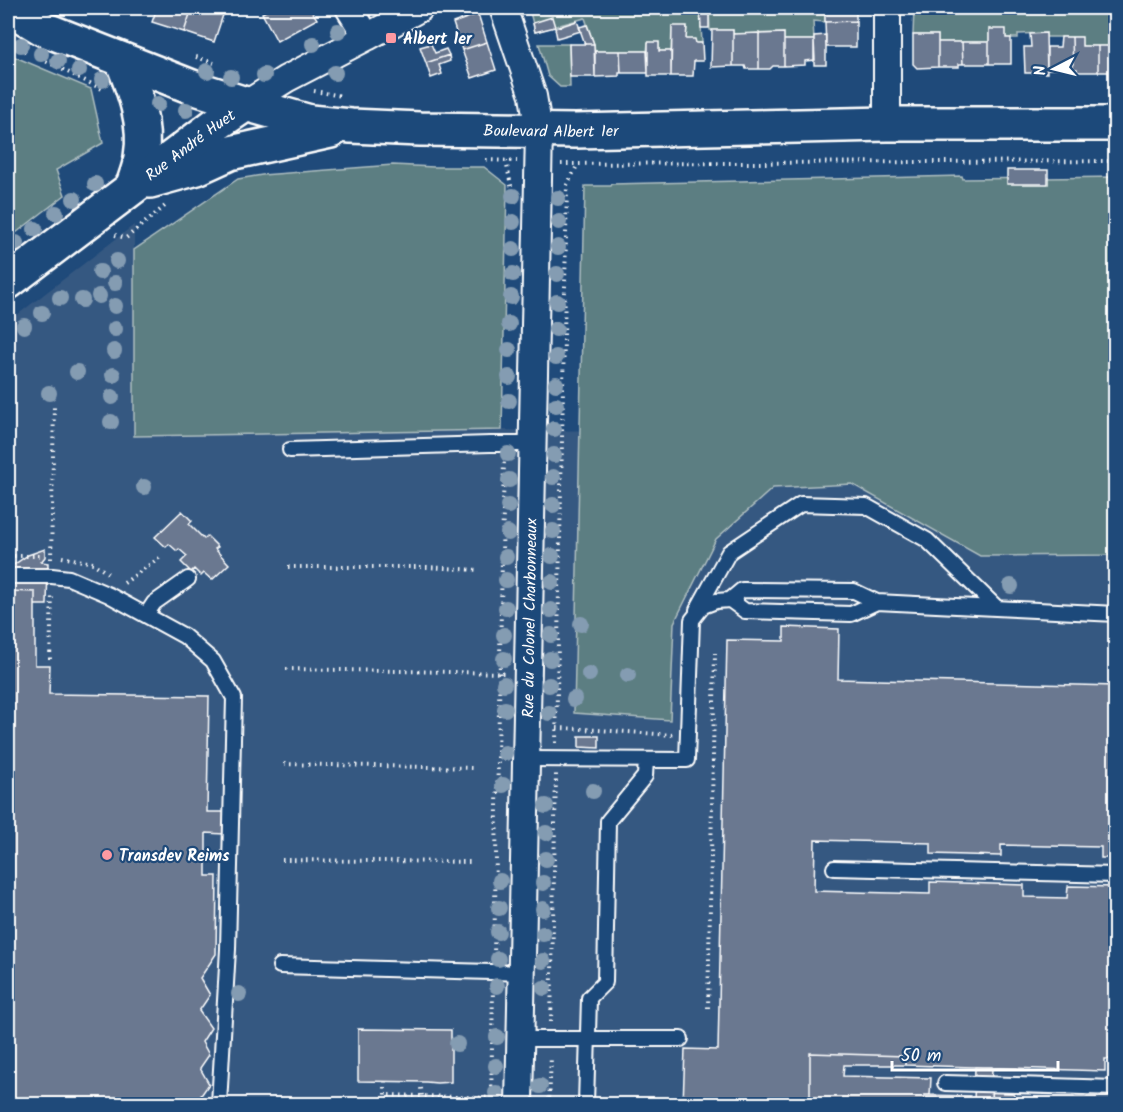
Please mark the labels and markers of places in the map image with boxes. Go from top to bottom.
place label: Albert 1er [403,27,473,52]
marker: Albert 1er [384,31,398,45]
place label: Transdev Reims [119,844,230,869]
marker: Transdev Reims [100,848,114,862]

